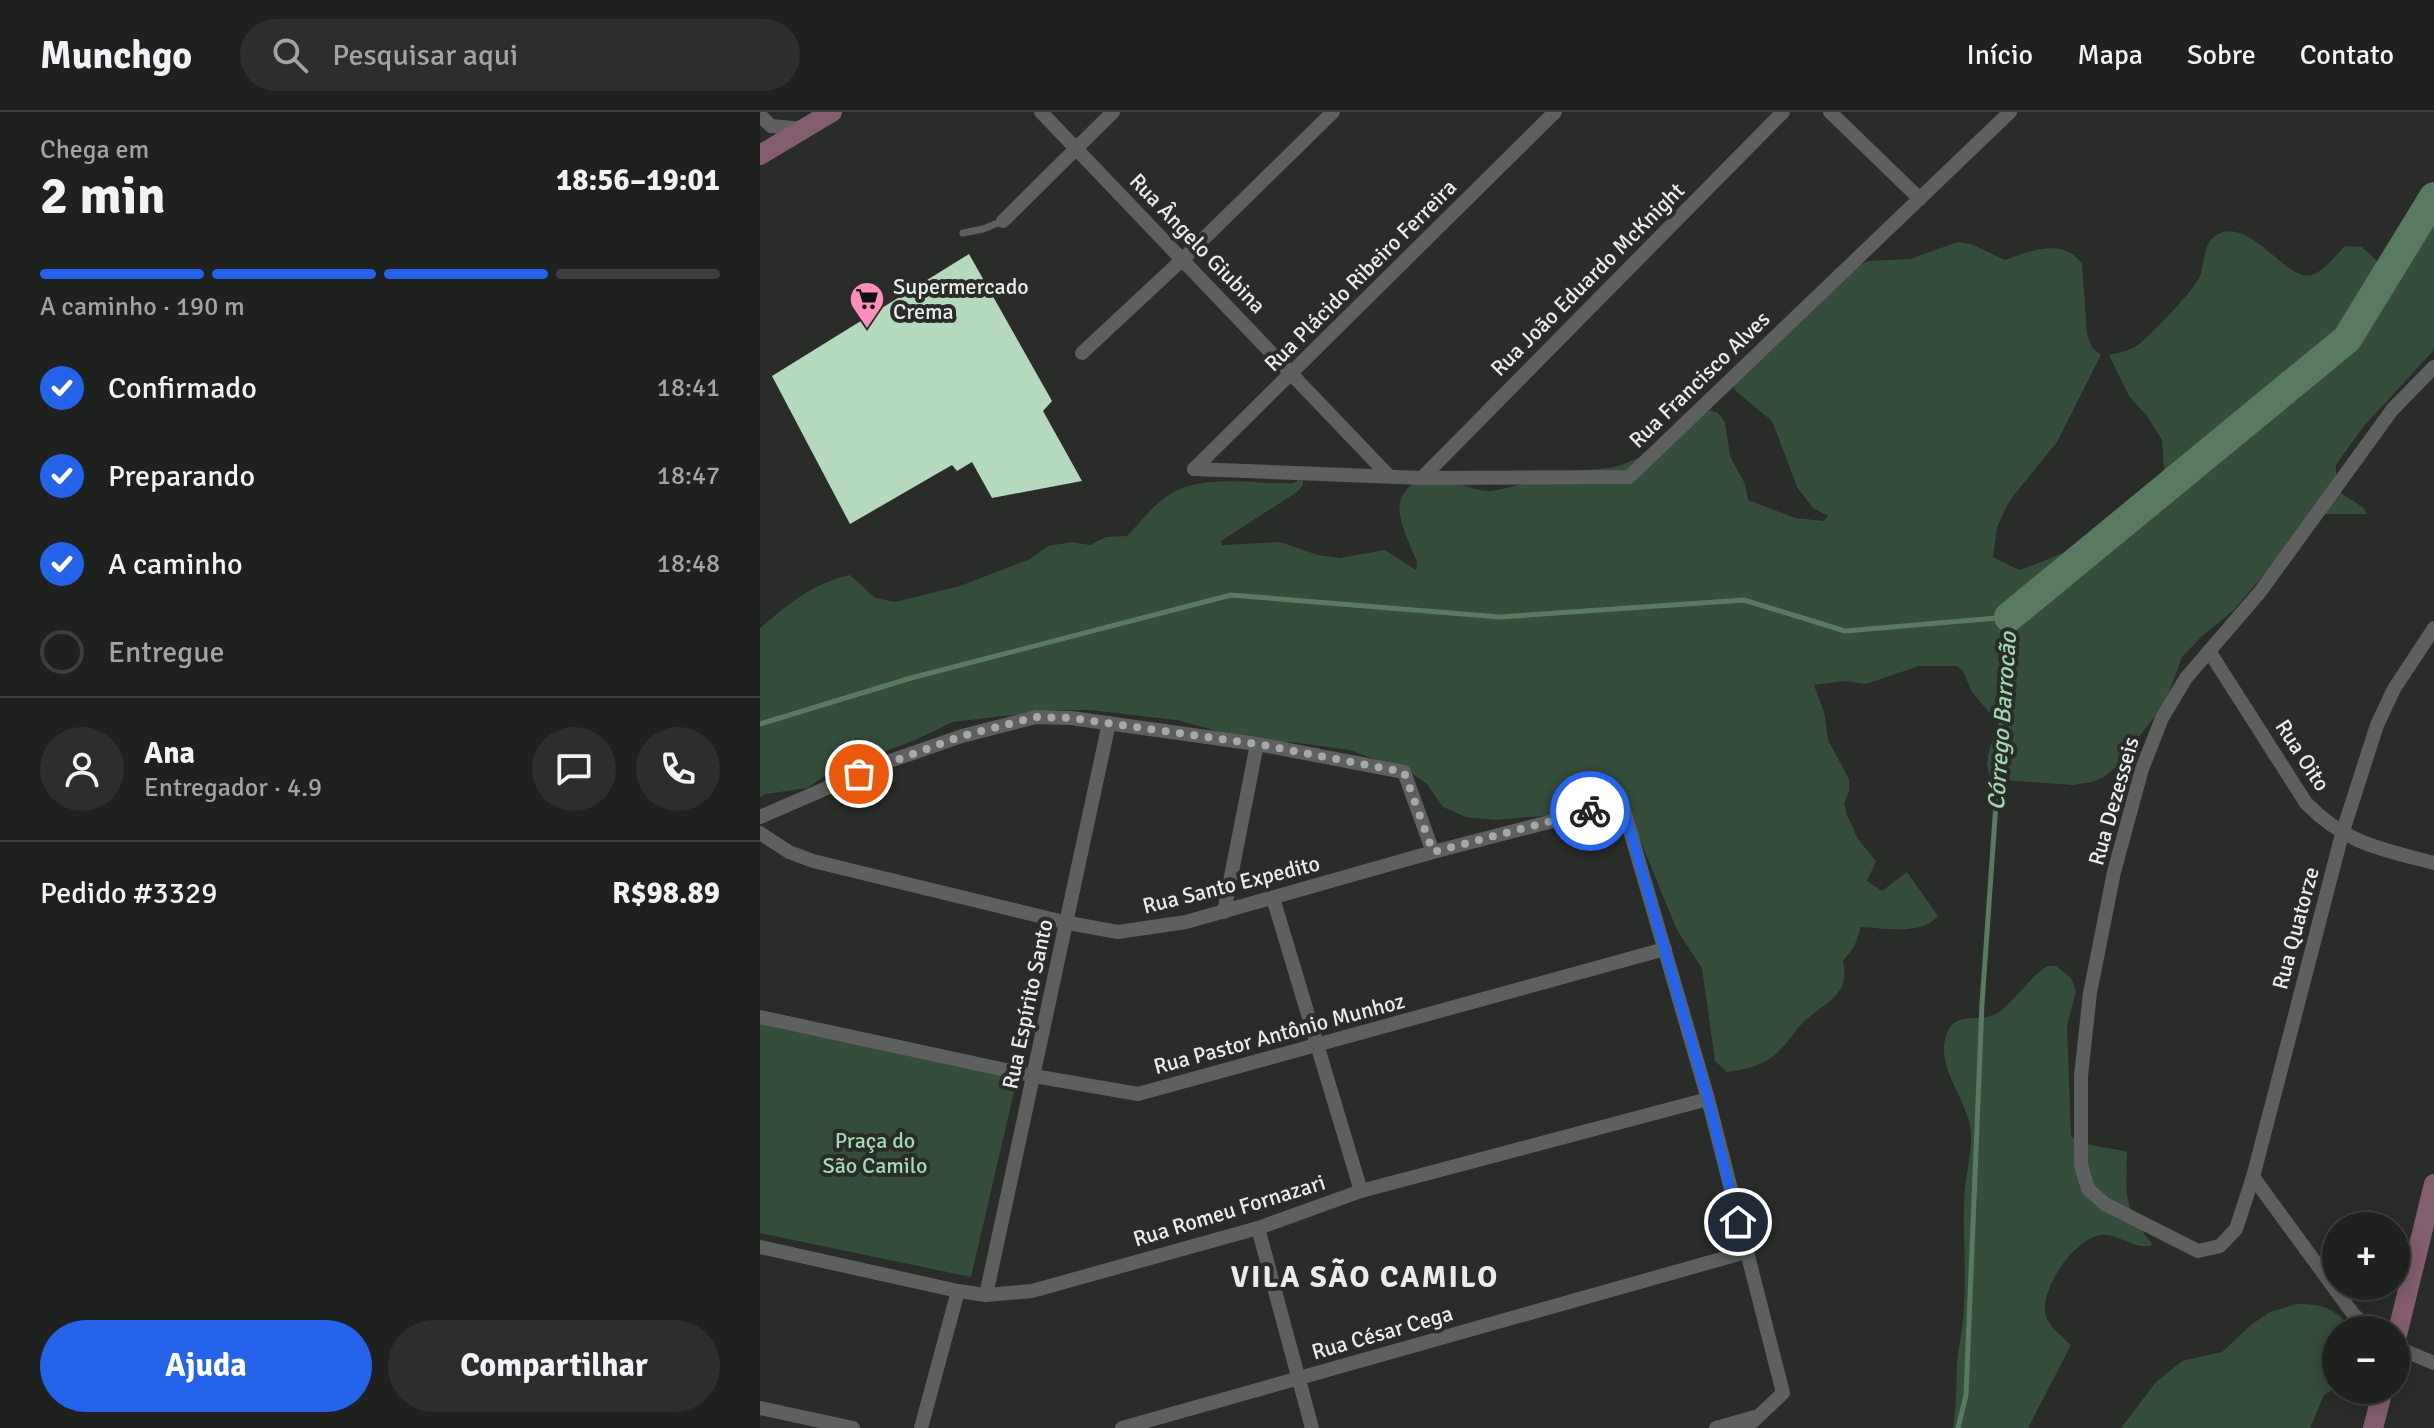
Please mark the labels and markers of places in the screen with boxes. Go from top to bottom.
place label: Supermercado Crema [893,273,1029,325]
supermarket icon: Supermercado Crema [848,280,886,330]
pin [825,740,893,808]
pin [1704,1188,1772,1256]

